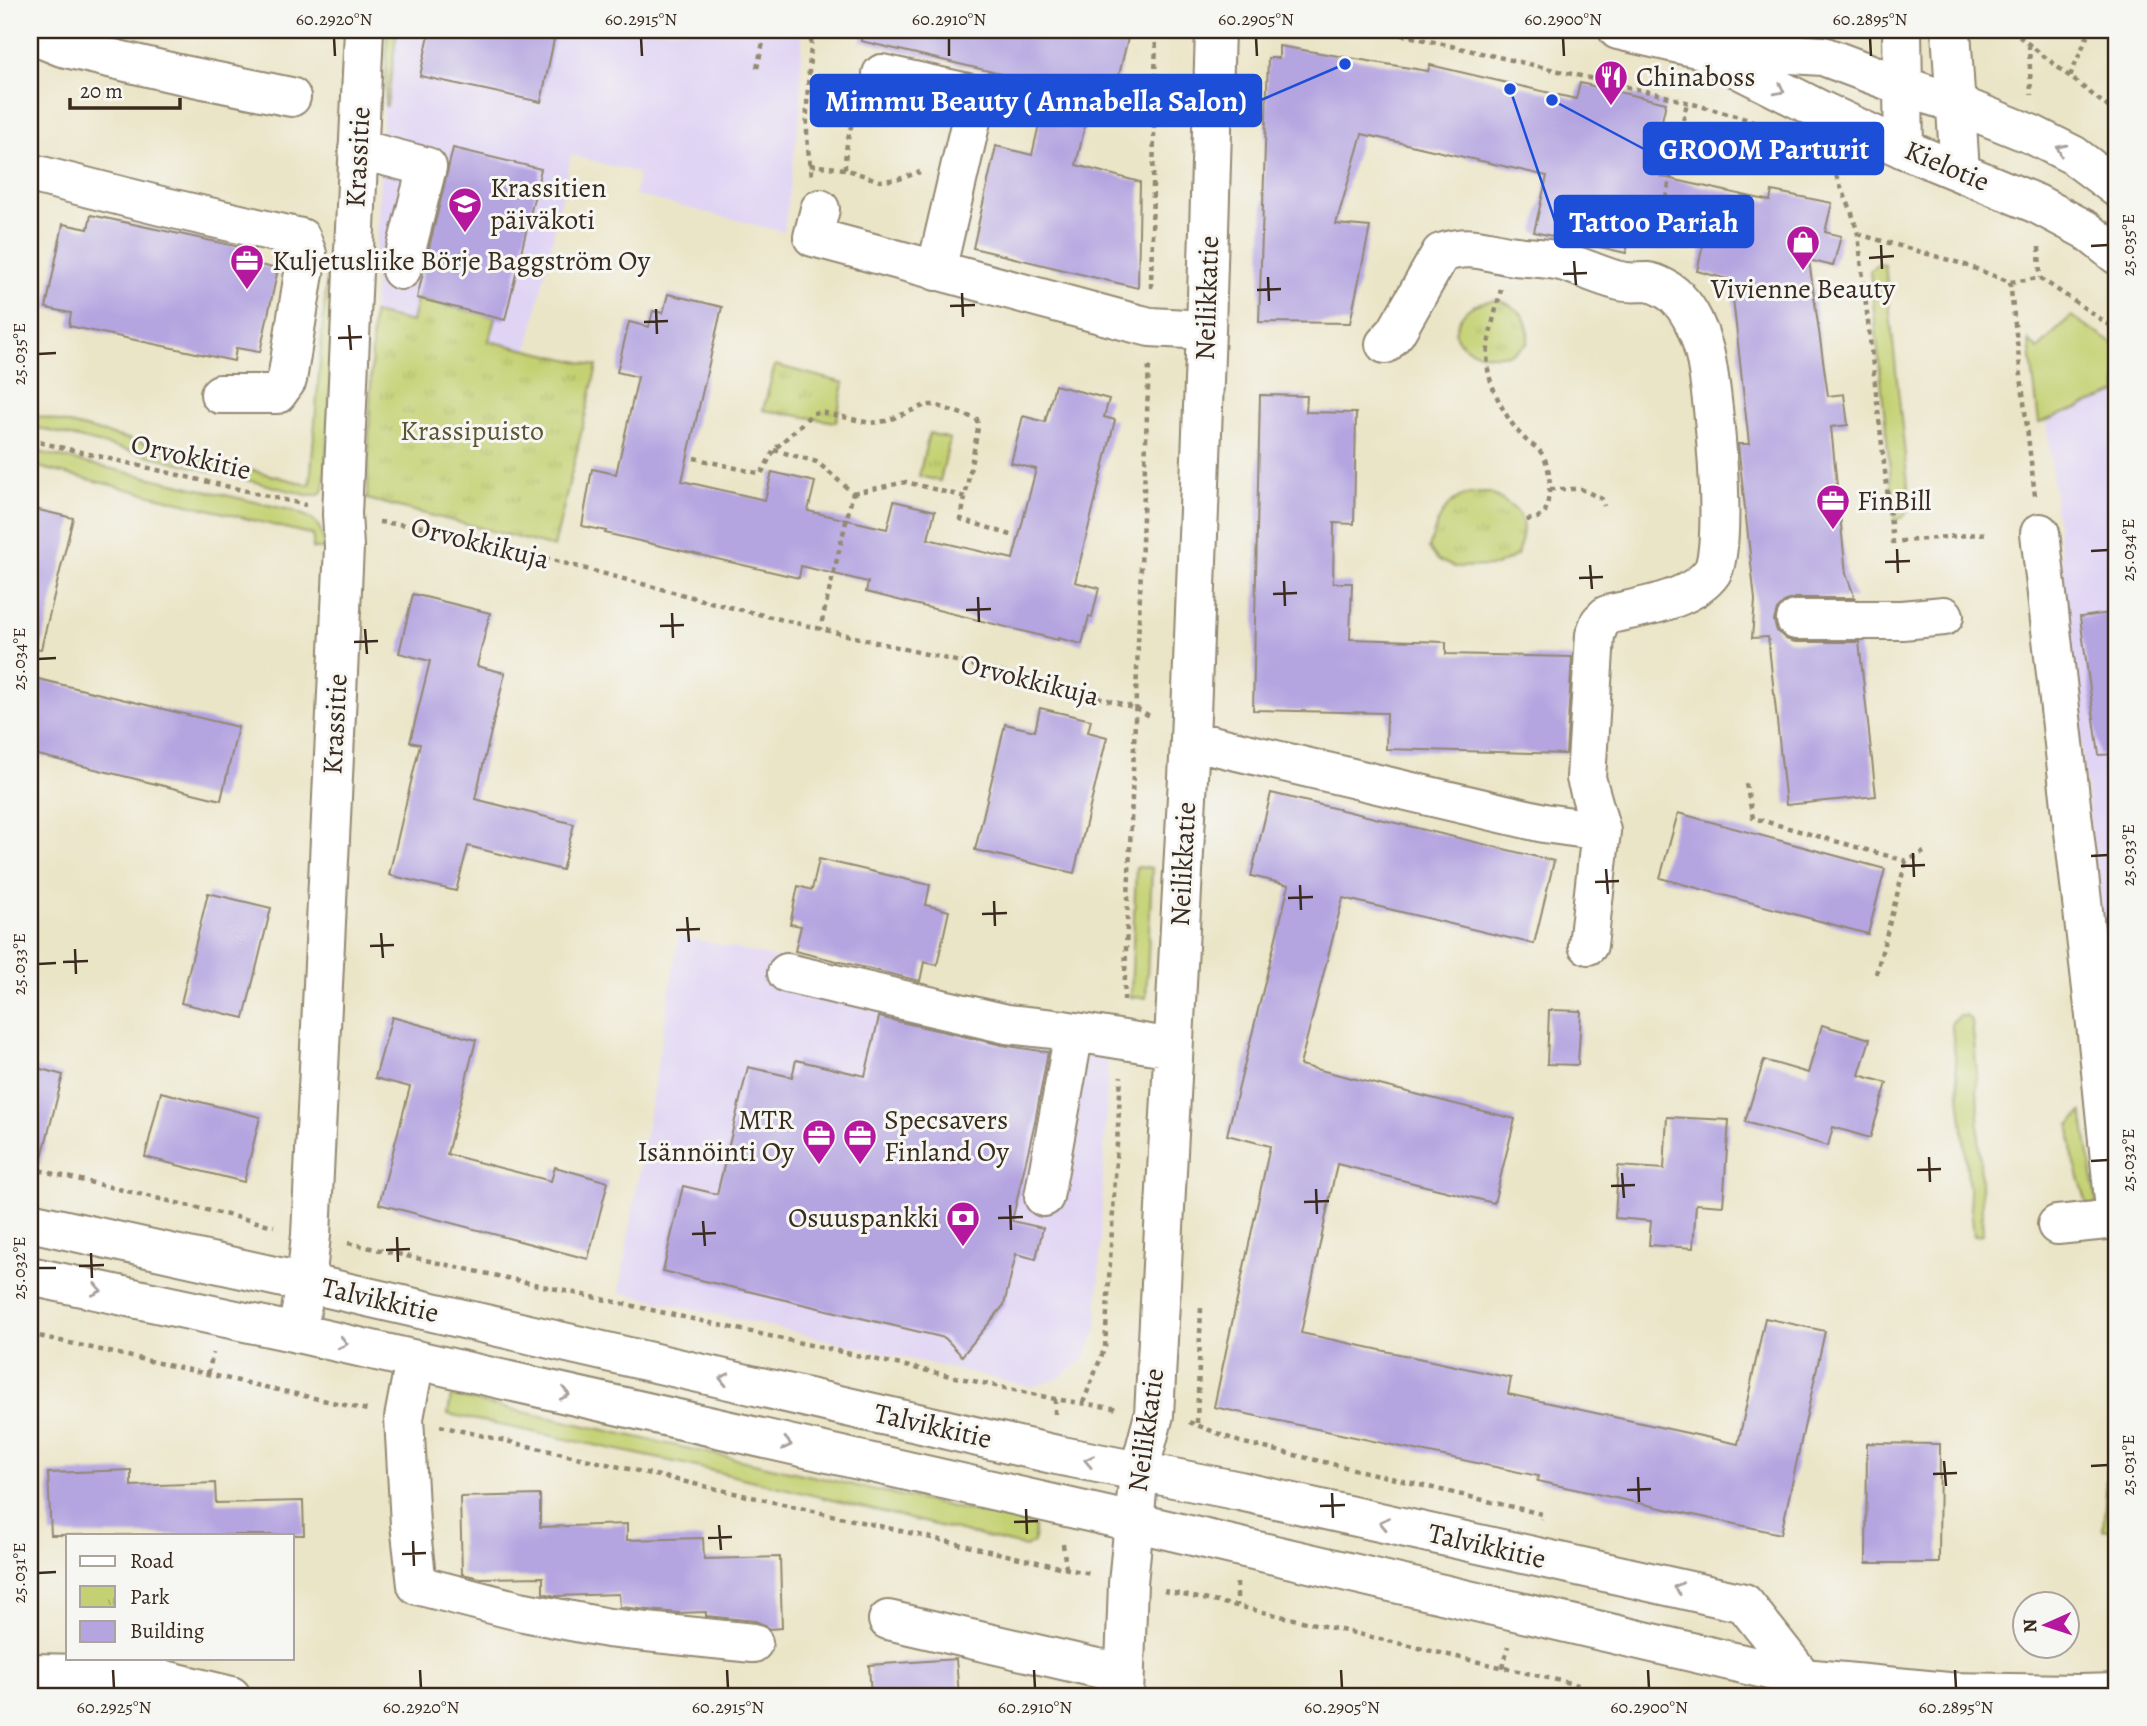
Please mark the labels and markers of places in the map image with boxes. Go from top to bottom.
restaurant icon: Chinaboss [1592,58,1630,107]
place label: Chinaboss [1636,58,1755,96]
callout: Mimmu Beauty ( Annabella Salon) [811,75,1261,126]
callout: GROOM Parturit [1644,123,1883,174]
place label: Krassitien päiväkoti [490,169,607,239]
school or university icon: Krassitien päiväkoti [446,185,484,234]
callout: Tattoo Pariah [1555,196,1753,247]
shop icon: Vivienne Beauty [1784,223,1822,272]
office icon: Kuljetusliike Börje Baggström Oy [228,242,266,291]
place label: Kuljetusliike Börje Baggström Oy [272,242,651,280]
place label: Vivienne Beauty [1710,270,1896,308]
office icon: FinBill [1814,482,1852,531]
place label: FinBill [1857,482,1932,520]
place label: MTR Isännöinti Oy [637,1101,794,1171]
place label: Specsavers Finland Oy [884,1101,1009,1171]
office icon: MTR Isännöinti Oy [800,1117,838,1166]
office icon: Specsavers Finland Oy [841,1117,879,1166]
place label: Osuuspankki [788,1199,939,1237]
bank icon: Osuuspankki [944,1199,982,1248]

